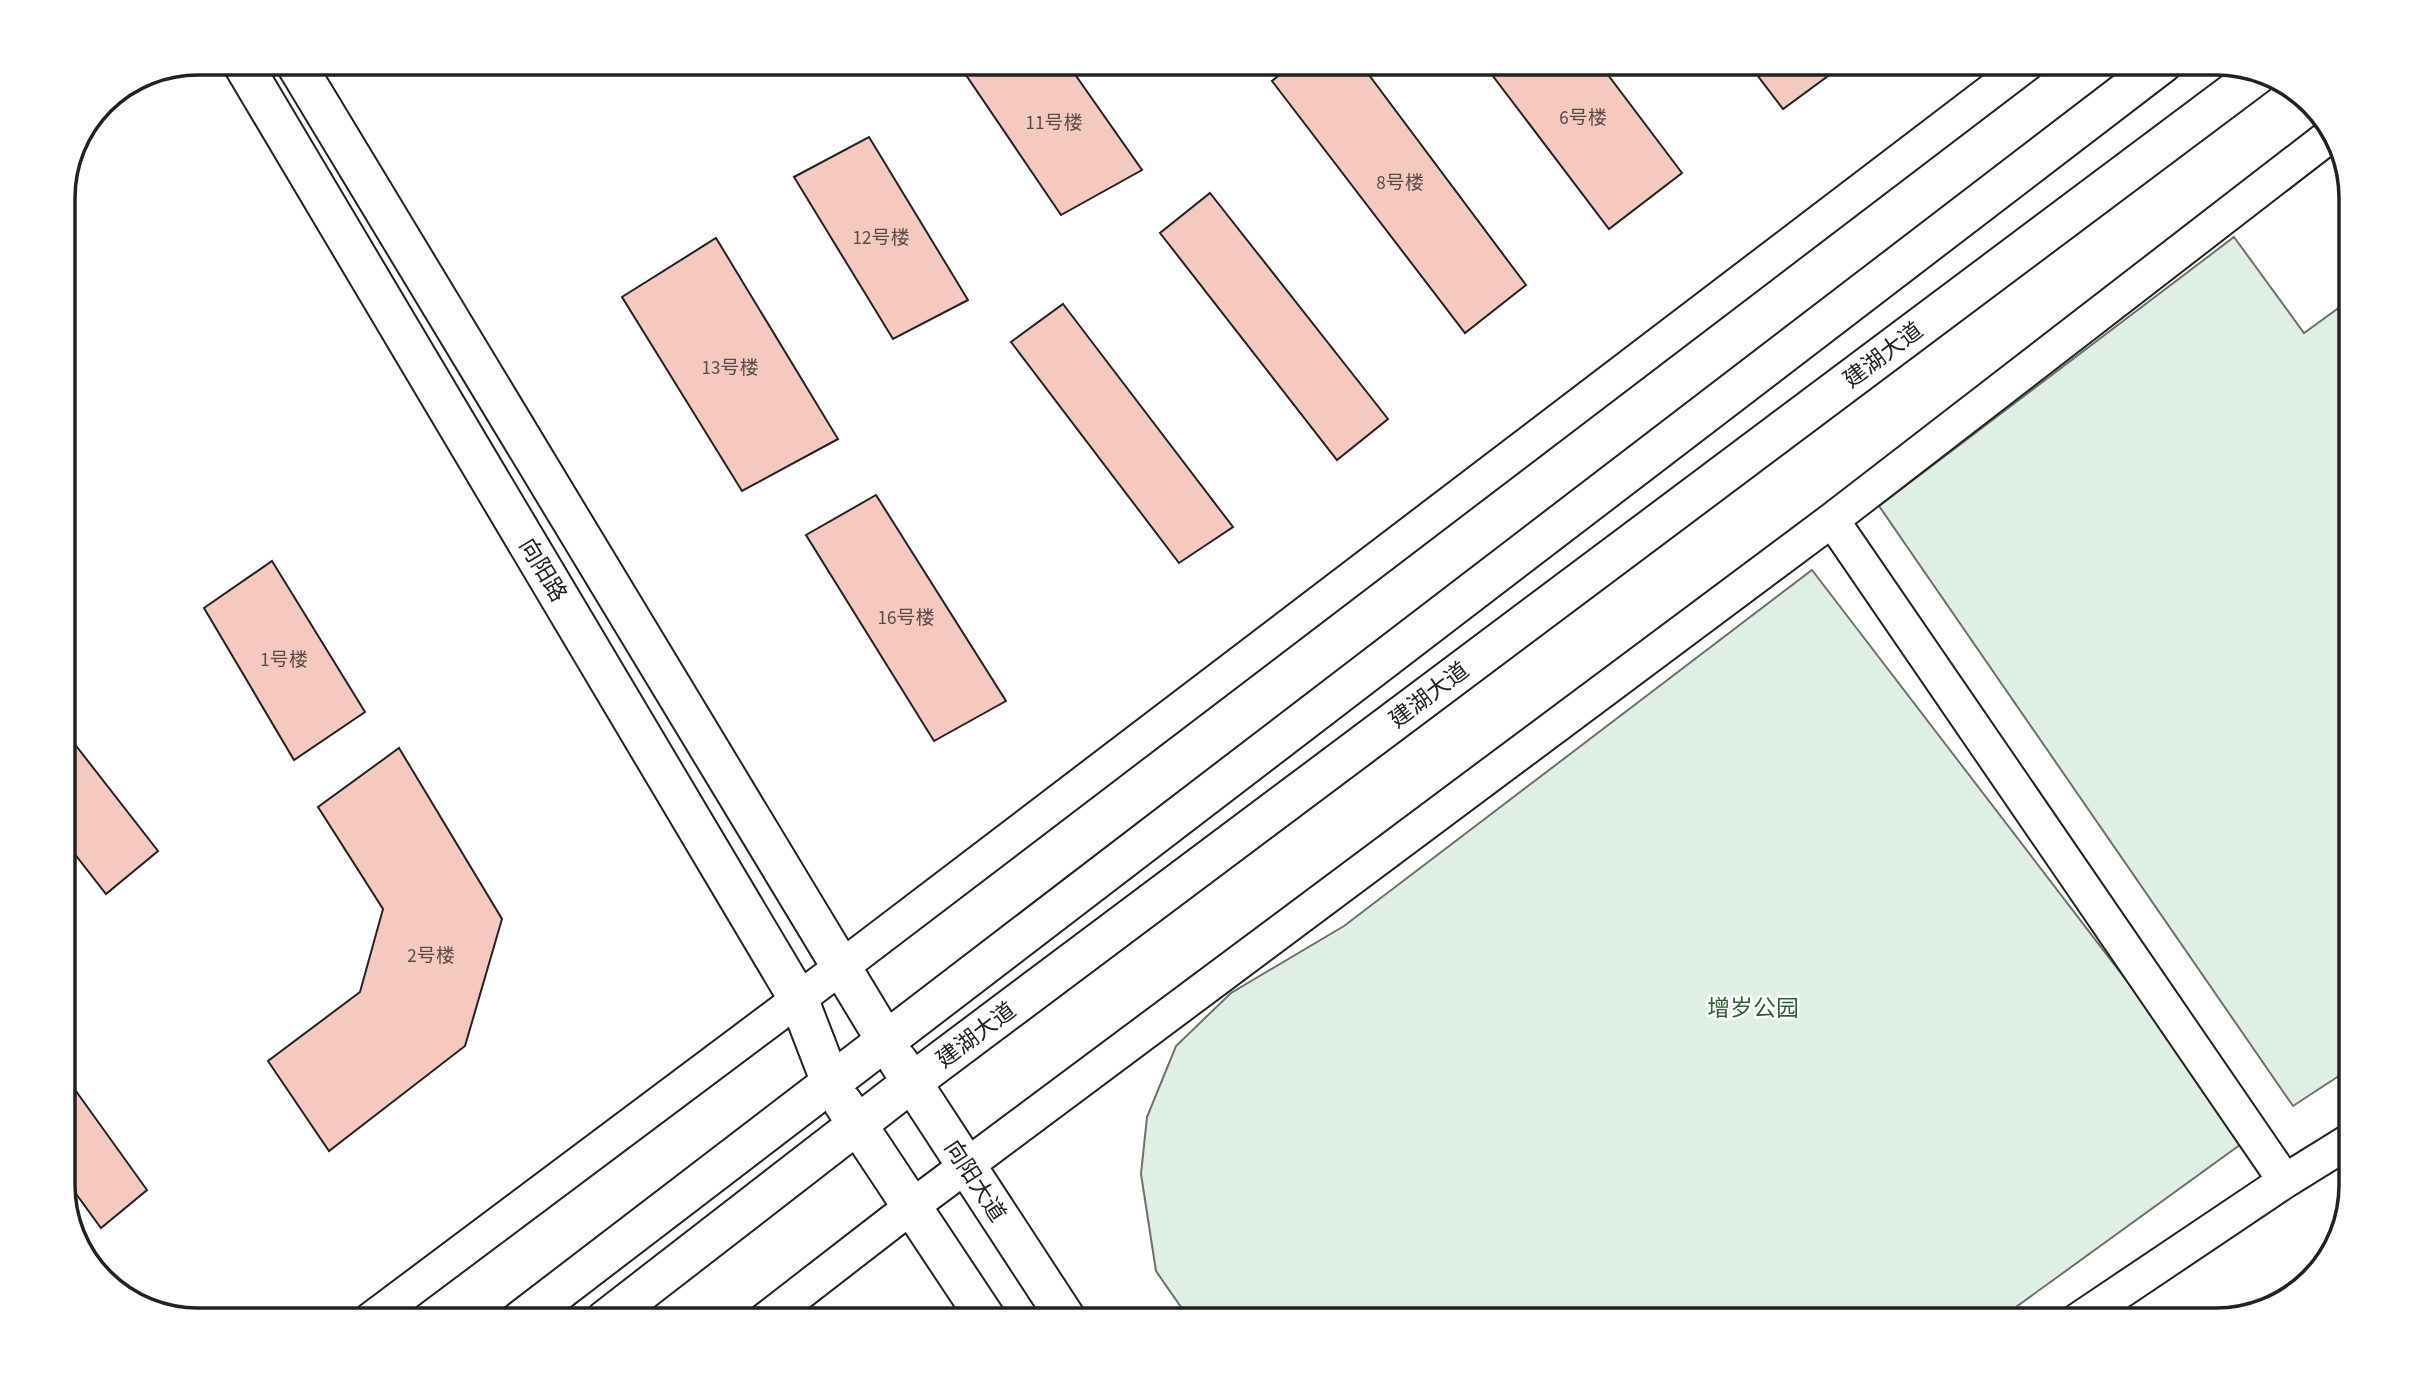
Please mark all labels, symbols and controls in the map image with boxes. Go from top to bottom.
house number: 6号楼 [1559,105,1607,132]
house number: 11号楼 [1026,110,1082,137]
house number: 8号楼 [1376,170,1424,197]
house number: 12号楼 [853,225,909,252]
street label: 建湖大道 [1836,314,1930,396]
house number: 13号楼 [702,355,758,382]
street label: 向阳路 [511,532,575,608]
house number: 16号楼 [878,605,934,632]
house number: 1号楼 [260,647,308,674]
street label: 建湖大道 [1382,654,1476,736]
house number: 2号楼 [407,943,455,970]
park label: 增岁公园 [1707,992,1799,1025]
street label: 建湖大道 [929,994,1023,1076]
street label: 向阳大道 [936,1133,1014,1229]

